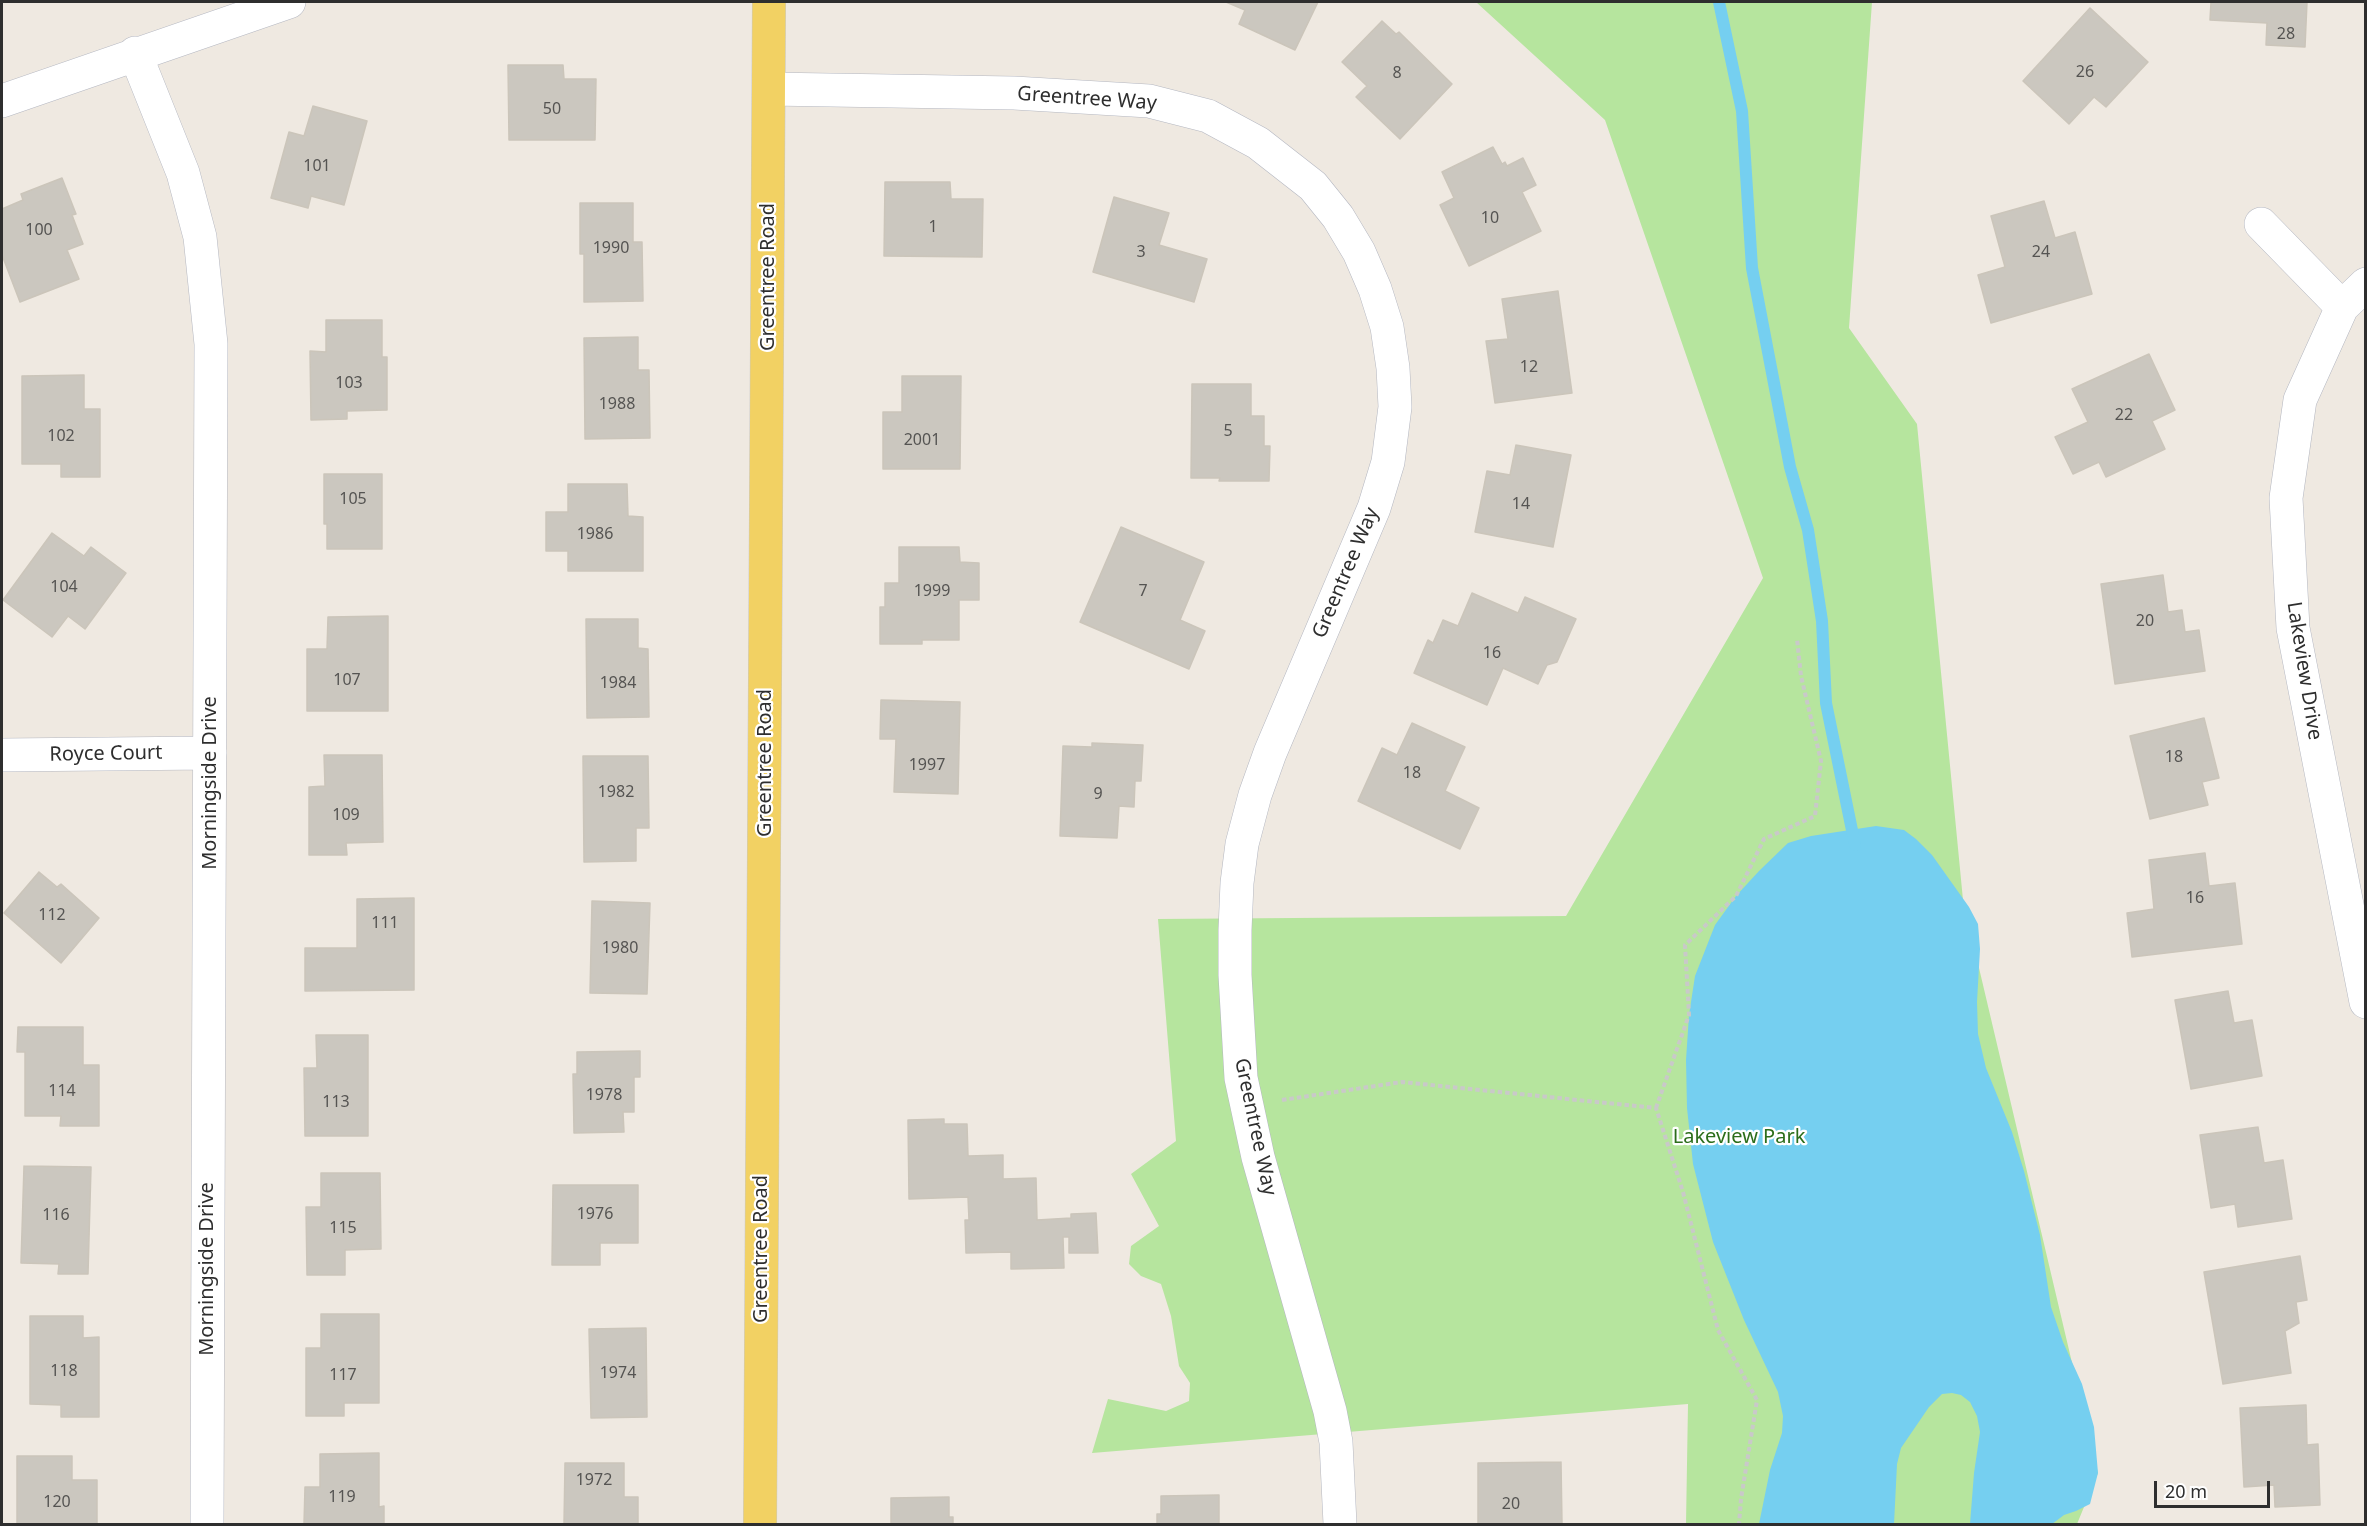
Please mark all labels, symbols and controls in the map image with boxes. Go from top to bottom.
house number: 28 [2277,24,2295,44]
house number: 26 [2076,62,2094,82]
house number: 8 [1392,63,1402,83]
street label: Greentree Way [1016,82,1158,116]
house number: 50 [543,99,561,119]
house number: 101 [303,156,331,176]
street label: Greentree Road [756,203,780,351]
house number: 10 [1481,208,1499,228]
house number: 1 [928,217,938,237]
house number: 100 [25,220,53,240]
house number: 1990 [593,238,629,258]
house number: 3 [1136,242,1146,262]
house number: 24 [2032,242,2050,262]
house number: 12 [1520,357,1538,377]
house number: 103 [335,373,363,393]
house number: 1988 [599,394,635,414]
house number: 22 [2115,405,2133,425]
house number: 5 [1223,421,1233,441]
house number: 102 [47,426,75,446]
house number: 2001 [904,430,940,450]
house number: 105 [339,489,367,509]
house number: 14 [1512,494,1530,514]
street label: Greentree Way [1308,504,1384,642]
house number: 1986 [577,524,613,544]
house number: 104 [50,577,78,597]
house number: 1999 [914,581,950,601]
house number: 7 [1138,581,1148,601]
street label: Lakeview Drive [2281,600,2327,742]
house number: 20 [2136,611,2154,631]
house number: 16 [1483,643,1501,663]
house number: 107 [333,670,361,690]
house number: 1984 [600,673,636,693]
street label: Greentree Road [753,689,777,837]
street label: Morningside Drive [198,696,222,870]
street label: Royce Court [49,741,163,767]
house number: 18 [2165,747,2183,767]
house number: 1997 [909,755,945,775]
house number: 18 [1403,763,1421,783]
house number: 1982 [598,782,634,802]
house number: 9 [1093,784,1103,804]
house number: 109 [332,805,360,825]
house number: 16 [2186,888,2204,908]
house number: 112 [38,905,66,925]
house number: 111 [371,913,399,933]
house number: 1980 [602,938,638,958]
street label: Greentree Way [1229,1056,1281,1198]
house number: 114 [48,1081,76,1101]
house number: 1978 [586,1085,622,1105]
house number: 113 [322,1092,350,1112]
park label: Lakeview Park [1673,1125,1805,1149]
street label: Greentree Road [749,1175,773,1323]
street label: Morningside Drive [195,1182,219,1356]
house number: 1976 [577,1204,613,1224]
house number: 116 [42,1205,70,1225]
house number: 115 [329,1218,357,1238]
house number: 118 [50,1361,78,1381]
house number: 1974 [600,1363,636,1383]
house number: 117 [329,1365,357,1385]
scale bar [2157,1469,2272,1507]
house number: 1972 [576,1470,612,1490]
text: 20 m [2165,1479,2207,1503]
house number: 119 [328,1487,356,1507]
house number: 120 [43,1492,71,1512]
house number: 20 [1502,1494,1520,1514]

